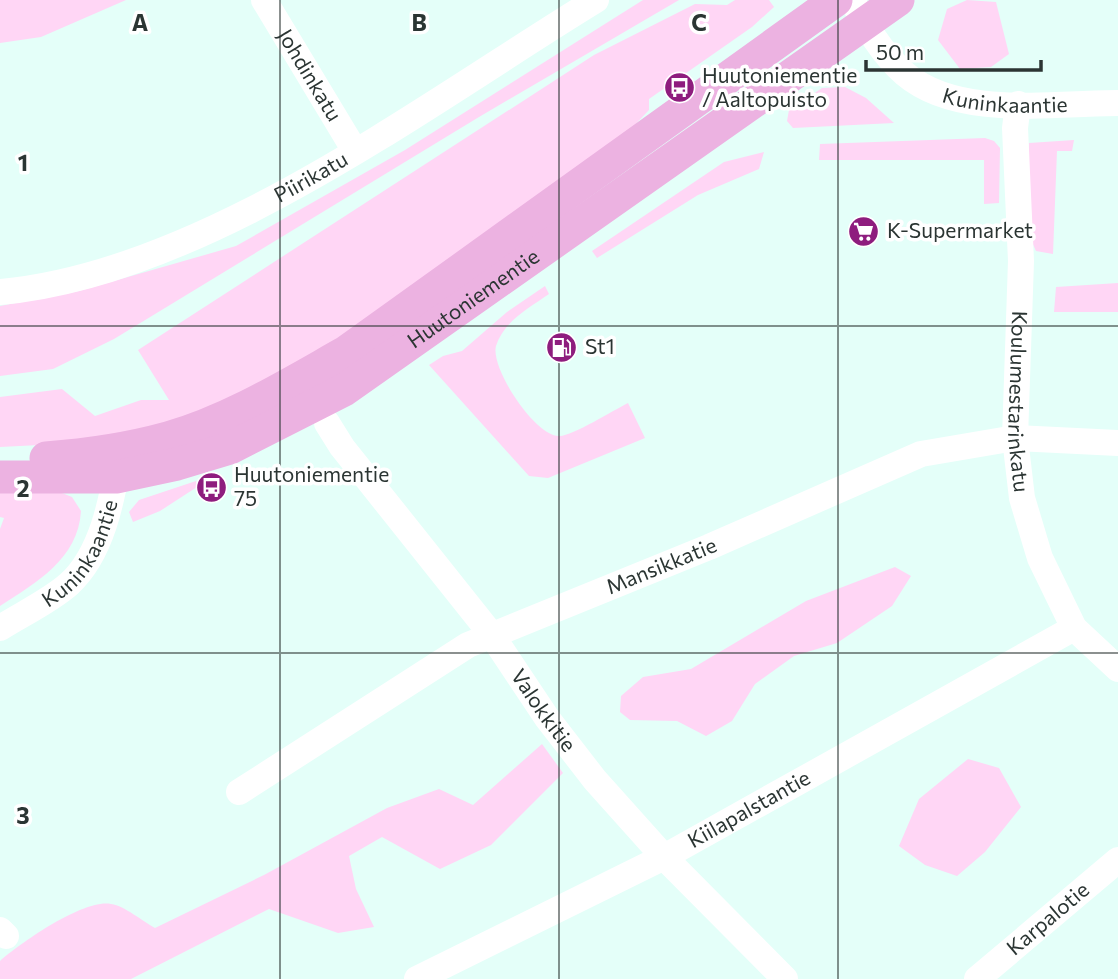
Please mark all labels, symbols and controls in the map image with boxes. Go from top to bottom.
text: A [132,8,149,36]
text: B [411,8,427,36]
text: C [691,8,707,36]
street label: Johdinkatu [273,24,348,125]
scale bar [866,28,1041,72]
text: 50 m [876,39,924,64]
place label: Huutoniementie / Aaltopuisto [702,62,857,111]
bus stop icon: Huutoniementie / Aaltopuisto [662,71,696,105]
street label: Kuninkaantie [940,82,1068,117]
street label: Piirikatu [269,145,352,207]
text: 1 [18,148,28,176]
supermarket icon: K-Supermarket [847,214,881,248]
place label: K-Supermarket [887,217,1033,242]
street label: Huutoniementie [402,243,543,353]
street label: Koulumestarinkatu [1004,310,1035,493]
fuel station icon: St1 [545,330,579,364]
place label: St1 [585,333,615,358]
place label: Huutoniementie 75 [234,461,389,510]
bus stop icon: Huutoniementie 75 [194,470,228,504]
text: 2 [16,474,30,502]
street label: Kuninkaantie [37,497,122,611]
street label: Mansikkatie [602,531,720,599]
street label: Valokkitie [507,664,582,756]
street label: Kiilapalstantie [683,764,814,852]
text: 3 [16,801,30,829]
street label: Karpalotie [1001,876,1093,960]

